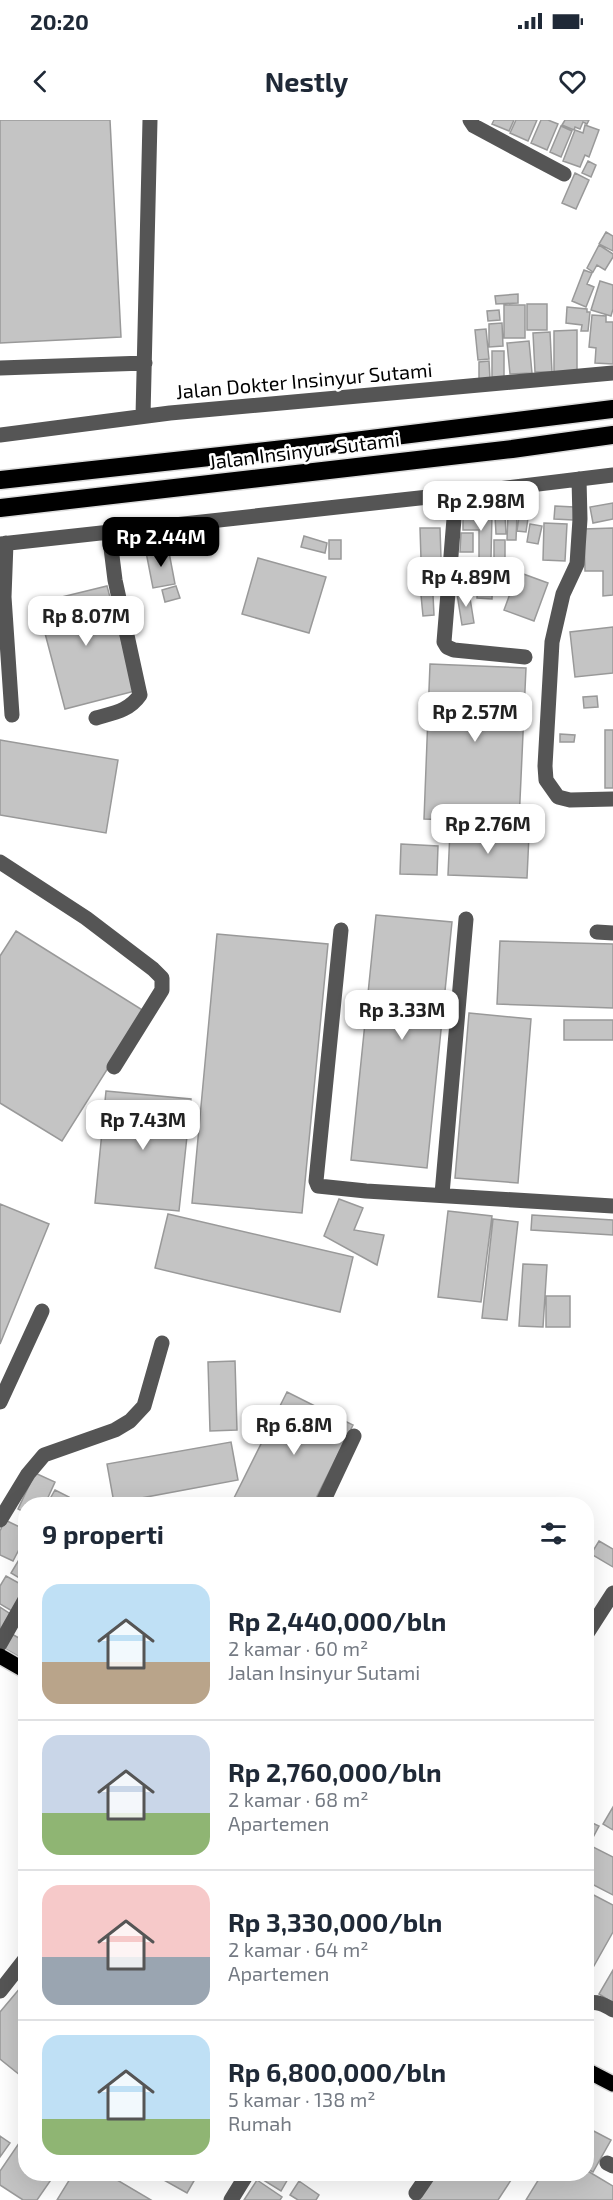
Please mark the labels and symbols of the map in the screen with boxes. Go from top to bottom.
street label: Jalan Dokter Insinyur Sutami [175,357,433,403]
street label: Jalan Insinyur Sutami [207,426,401,474]
pin: Rp 2.98M [419,481,543,532]
pin: Rp 2.44M [99,517,223,568]
pin: Rp 4.89M [404,557,528,608]
pin: Rp 8.07M [24,596,148,647]
pin: Rp 2.57M [413,692,537,743]
pin: Rp 2.76M [426,804,550,855]
pin: Rp 3.33M [340,990,464,1041]
pin: Rp 7.43M [81,1100,205,1151]
pin: Rp 6.8M [239,1405,349,1456]

